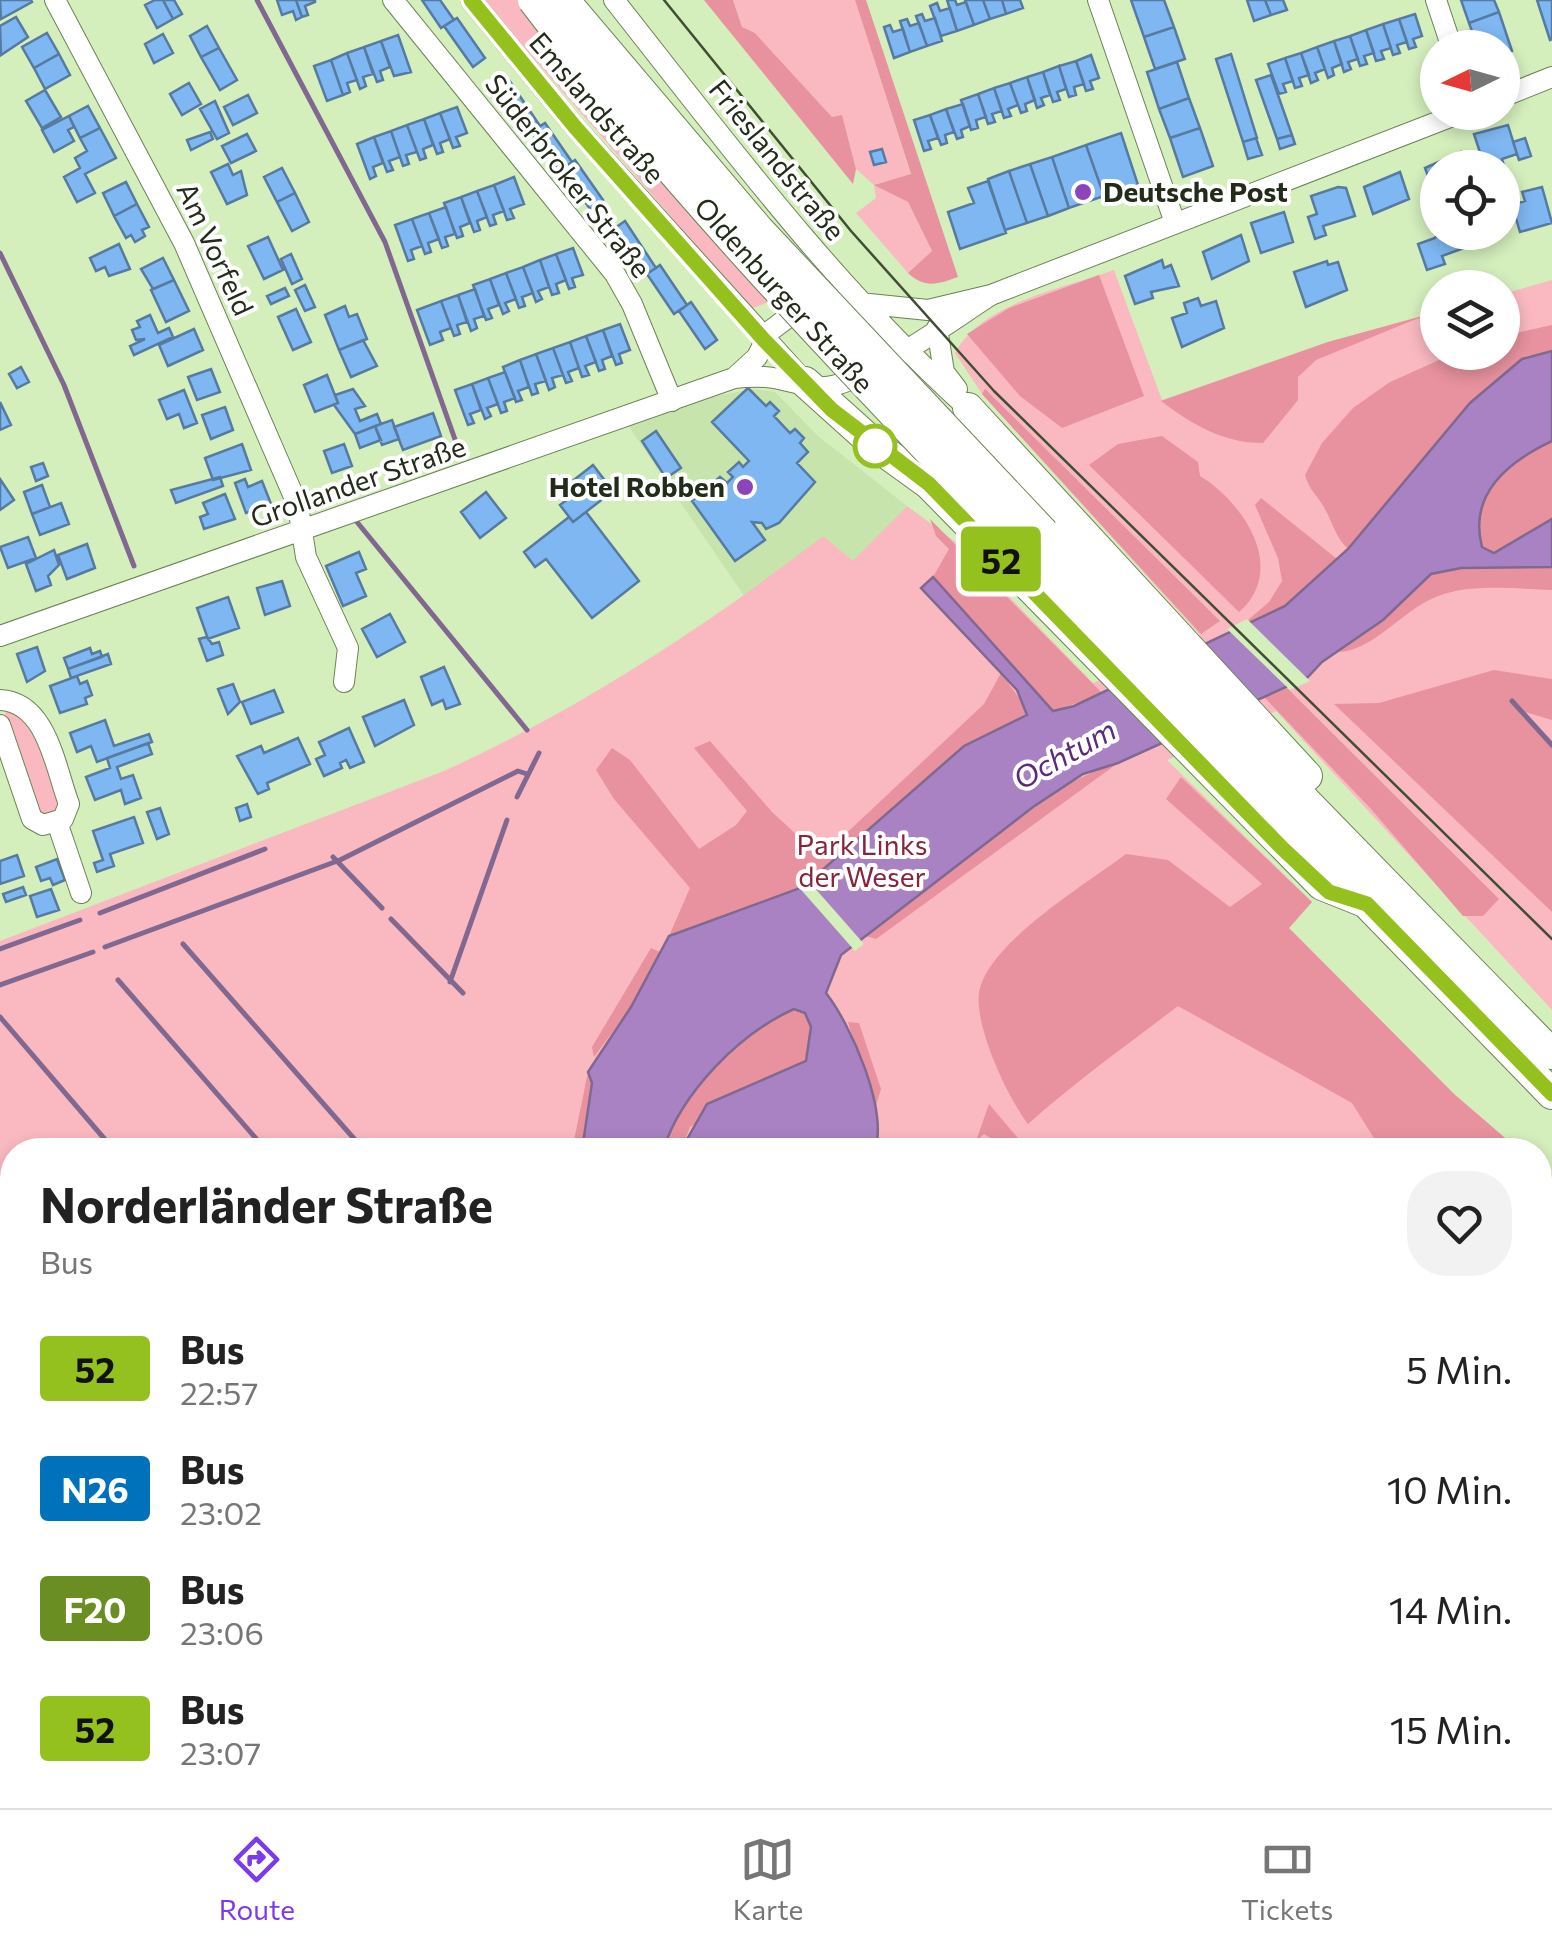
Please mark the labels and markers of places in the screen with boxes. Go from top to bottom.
place label: Deutsche Post [1103,174,1288,208]
marker: Deutsche Post [1072,181,1094,203]
unlabelled marker [854,425,896,467]
place label: Hotel Robben [549,469,725,503]
marker: Hotel Robben [734,476,756,498]

